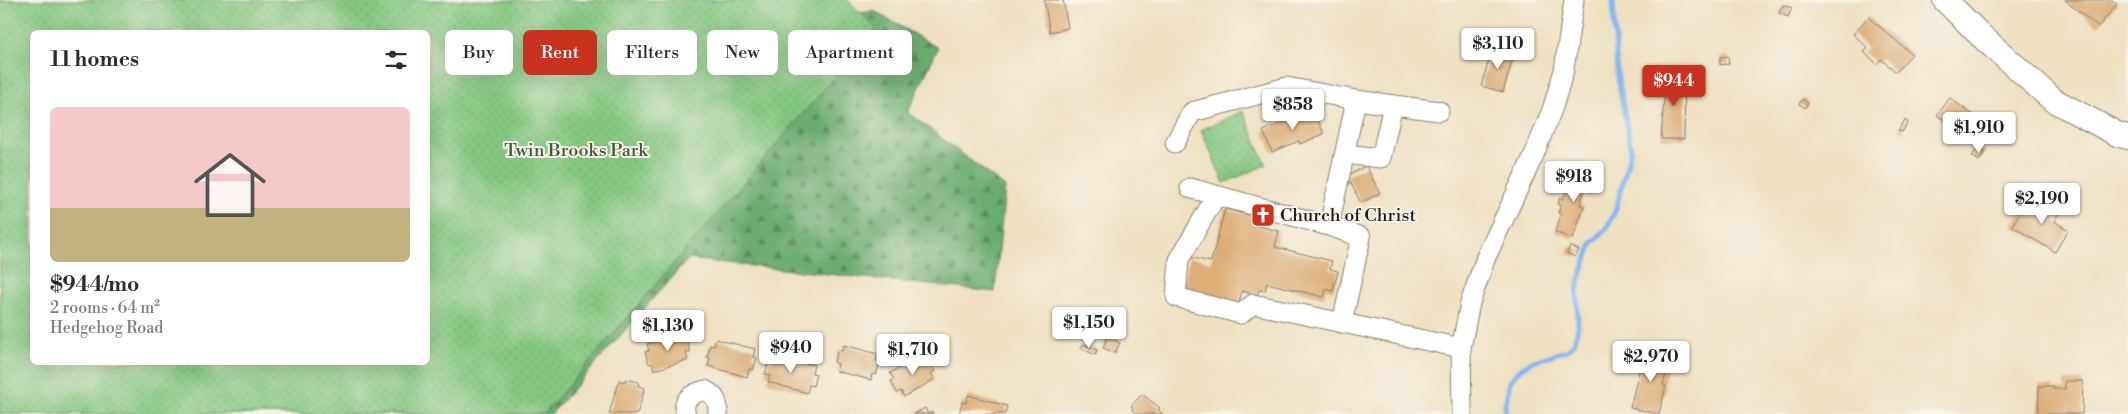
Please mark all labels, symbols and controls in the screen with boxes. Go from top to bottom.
pin: $3,110 [1457,28,1539,70]
chip: Buy [445,30,513,75]
chip: Rent [523,30,597,75]
chip: Filters [607,30,697,75]
chip: New [707,30,778,75]
chip: Apartment [788,30,912,75]
text: $3,110 [1472,34,1524,54]
icon: filters [382,46,410,74]
text: 11 homes [50,47,139,73]
pin: $944 [1644,64,1704,107]
text: $944 [1653,71,1695,91]
pin: $858 [1263,88,1323,131]
text: $858 [1273,95,1313,115]
pin: $1,910 [1938,112,2020,154]
text: $1,910 [1954,118,2004,138]
park label: Twin Brooks Park [504,139,649,162]
icon: home [185,140,275,230]
pin: $918 [1544,160,1604,203]
text: $918 [1556,167,1592,187]
pin: $2,190 [2001,182,2083,225]
text: $2,190 [2015,189,2069,209]
church icon: Church of Christ [1250,202,1276,228]
place label: Church of Christ [1280,204,1417,227]
text: $944/mo [50,272,139,298]
text: 2 rooms · 64 m² [50,298,160,318]
pin: $1,150 [1048,306,1130,349]
pin: $1,130 [627,310,709,352]
text: $1,150 [1063,313,1115,333]
text: $1,130 [642,316,694,336]
text: Hedgehog Road [50,318,163,338]
pin: $940 [761,332,821,374]
pin: $1,710 [872,334,954,376]
text: $940 [770,338,812,358]
text: $1,710 [888,340,939,360]
pin: $2,970 [1610,340,1692,383]
text: $2,970 [1623,347,1679,367]

